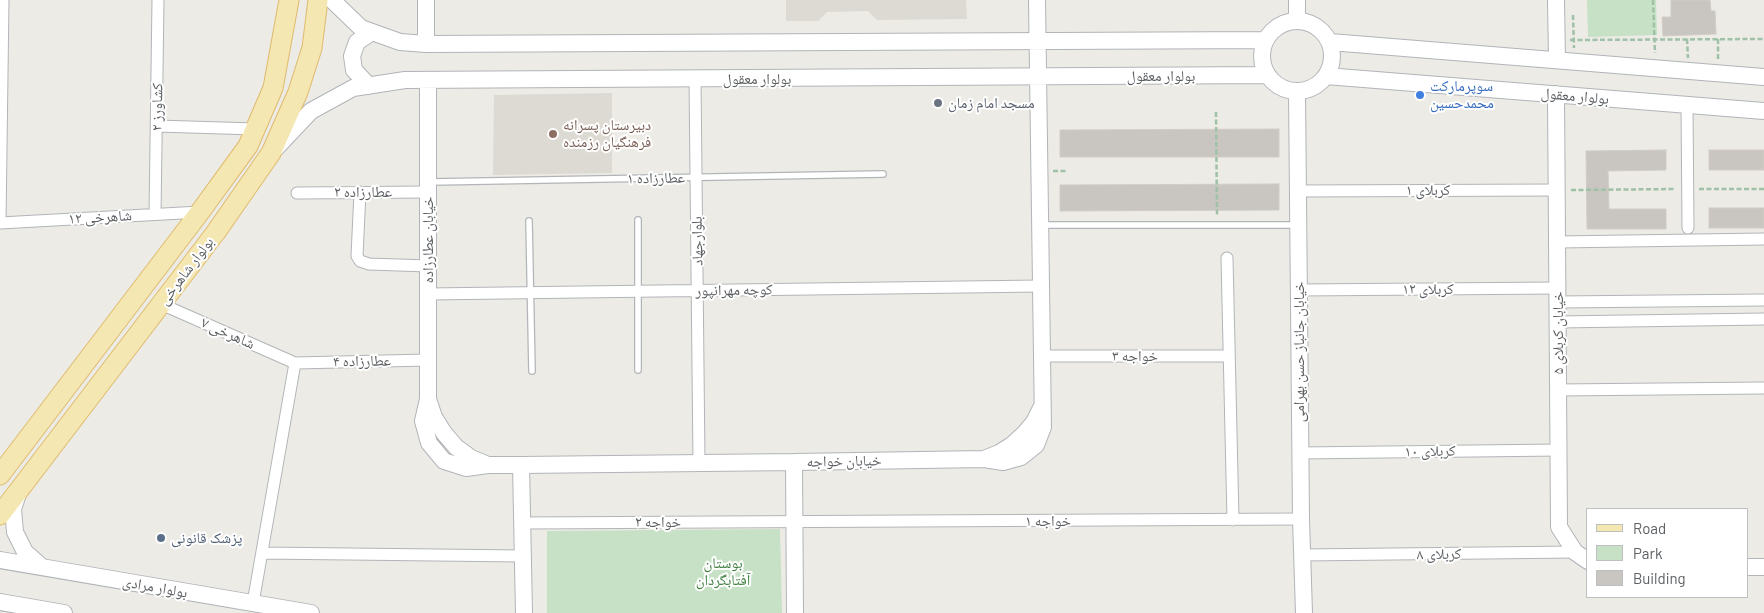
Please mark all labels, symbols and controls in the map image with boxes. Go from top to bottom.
street label: بولوار معقول [1127,67,1195,85]
street label: بولوار معقول [723,70,791,88]
place label: سوپرمارکت محمدحسین [1430,77,1494,112]
street label: کشاورز ۲ [148,83,166,131]
street label: بولوار معقول [1540,84,1610,108]
marker: سوپرمارکت محمدحسین [1414,89,1426,101]
place label: مسجد امام زمان [948,94,1035,112]
marker: مسجد امام زمان [932,97,944,109]
place label: دبیرستان پسرانه فرهنگیان رزمنده [563,116,651,151]
marker: دبیرستان پسرانه فرهنگیان رزمنده [547,128,559,140]
street label: عطارزاده ۱ [627,168,685,188]
street label: کربلای ۱ [1406,181,1450,199]
street label: عطارزاده ۲ [334,183,392,201]
street label: خیابان عطارزاده [419,197,437,283]
street label: شاهرخی ۱۲ [68,206,132,228]
street label: بلوارجهاد [688,216,706,266]
street label: بولوار شاهرخی [154,233,218,309]
street label: کوچه مهرانپور [695,280,773,300]
street label: کربلای ۱۲ [1402,280,1454,298]
street label: خیابان جانباز حسن بهرامی [1290,282,1308,422]
street label: خیابان کربلای ۵ [1549,291,1567,375]
street label: شاهرخی ۷ [198,313,258,353]
street label: خواجه ۳ [1112,347,1158,365]
street label: عطارزاده ۴ [333,351,391,371]
street label: کربلای ۱۰ [1404,442,1456,460]
street label: خیابان خواجه [806,451,882,471]
legend [1586,508,1749,598]
street label: خواجه ۱ [1025,512,1071,530]
street label: خواجه ۲ [635,513,681,531]
text: Road [1633,519,1666,537]
place label: پزشک قانونی [171,529,242,547]
marker: پزشک قانونی [155,532,167,544]
text: Park [1633,544,1662,562]
street label: کربلای ۸ [1417,545,1461,563]
park label: بوستان آفتابگردان [696,554,750,589]
text: Building [1633,569,1686,587]
street label: بولوار مرادی [121,572,189,602]

